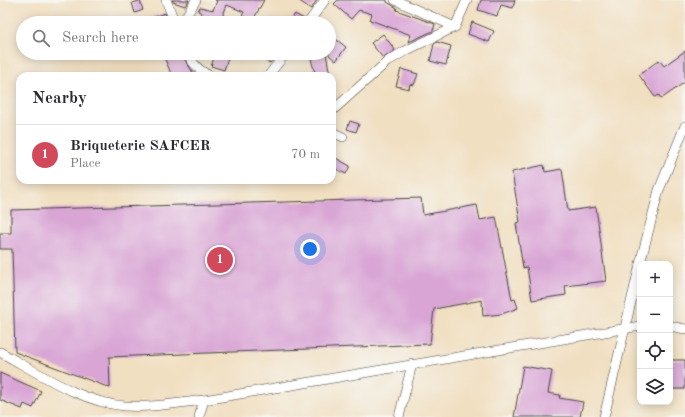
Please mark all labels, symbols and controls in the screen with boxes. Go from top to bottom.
search box [16,16,336,60]
icon: search [30,27,52,49]
text: Search here [62,31,139,46]
text: Nearby [32,90,87,107]
text: Briqueterie SAFCER [70,139,211,154]
text: 1 [41,148,49,161]
text: 70 m [291,148,320,161]
text: Place [70,157,100,170]
your location [300,239,320,259]
pin: 1 [207,245,233,275]
map controls [637,261,673,405]
button: + [637,261,673,297]
button: − [637,297,673,333]
button: locate [637,333,673,369]
button: layers [637,369,673,405]

